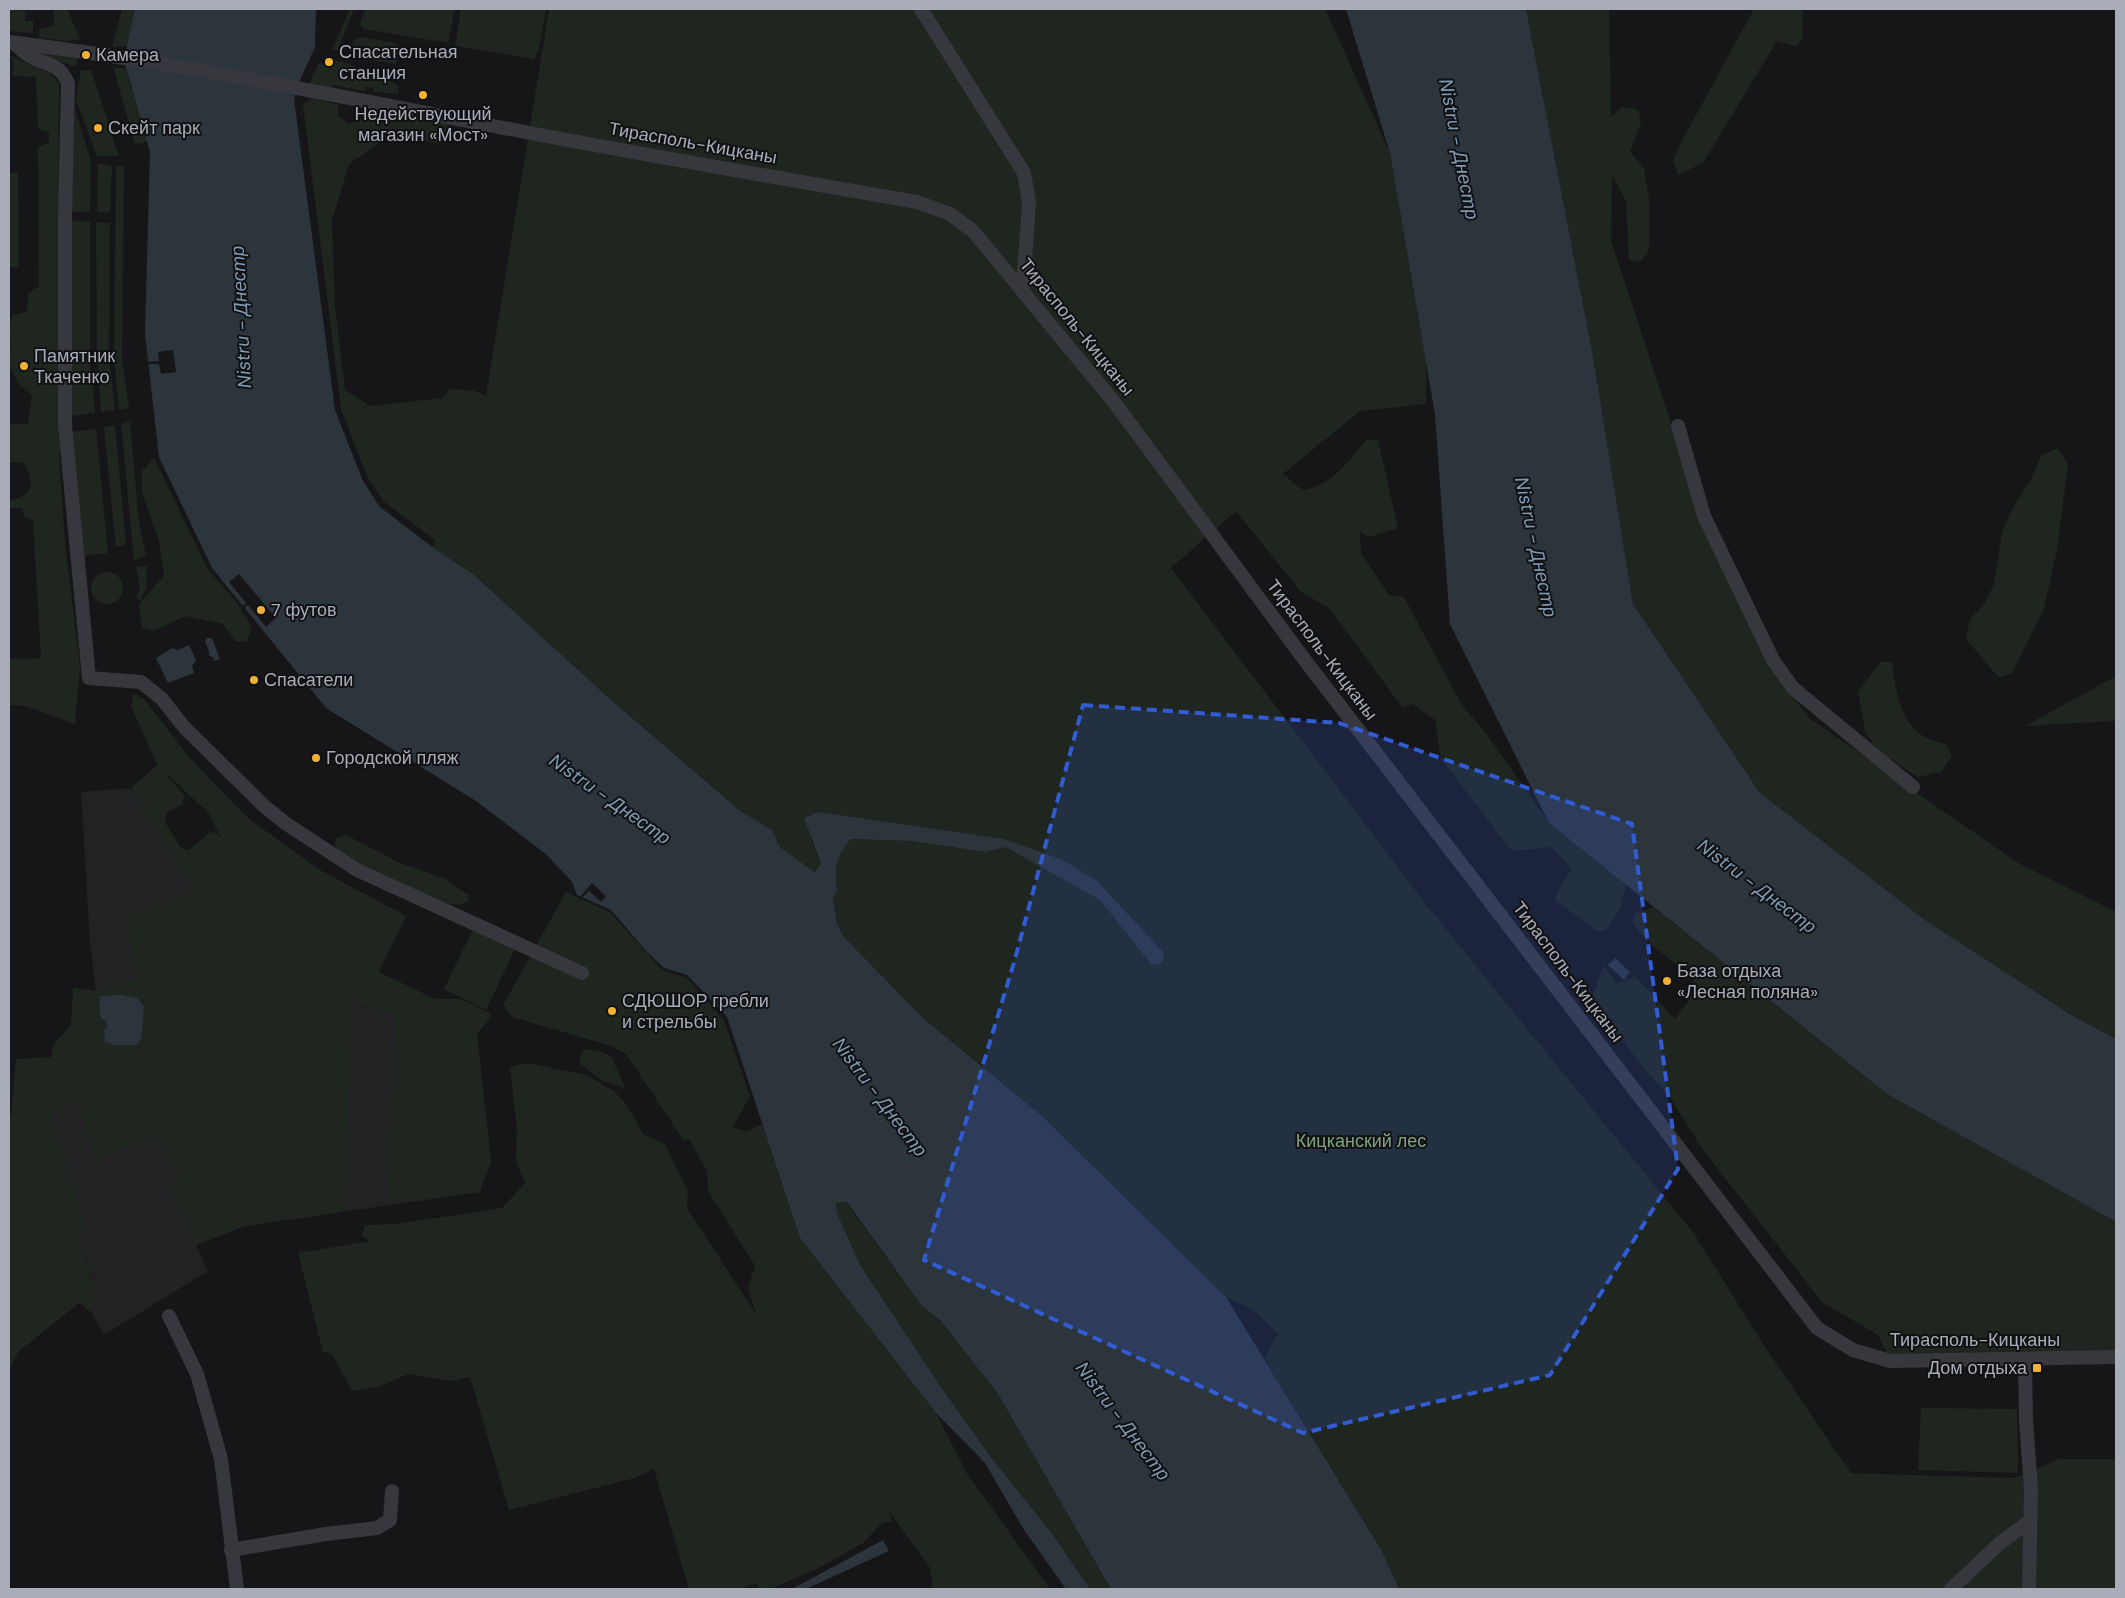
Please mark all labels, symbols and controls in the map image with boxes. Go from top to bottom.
place label: Спасательная станция [339,40,457,85]
place label: Камера [96,43,160,67]
marker: Камера [80,49,92,61]
marker: Спасательная станция [323,56,335,68]
water label: Nistru - Днестр [1433,77,1485,221]
marker: Недействующий магазин «Мост» [417,89,429,101]
place label: Недействующий магазин «Мост» [354,102,492,147]
place label: Скейт парк [108,116,200,140]
street label: Тирасполь-Кицканы [607,116,779,170]
marker: Скейт парк [92,122,104,134]
water label: Nistru - Днестр [225,245,257,389]
street label: Тирасполь-Кицканы [1014,253,1140,401]
place label: Памятник Ткаченко [34,344,115,389]
marker: Памятник Ткаченко [18,360,30,372]
water label: Nistru - Днестр [1509,475,1563,619]
street label: Тирасполь-Кицканы [1261,575,1383,725]
place label: 7 футов [271,598,337,622]
marker: 7 футов [255,604,267,616]
place label: Спасатели [264,668,353,692]
marker: Спасатели [248,674,260,686]
place label: Городской пляж [326,746,459,770]
water label: Nistru - Днестр [544,748,676,850]
marker: Городской пляж [310,752,322,764]
water label: Nistru - Днестр [1692,833,1822,939]
street label: Тирасполь-Кицканы [1507,897,1629,1047]
place label: База отдыха «Лесная поляна» [1677,959,1818,1004]
marker: База отдыха «Лесная поляна» [1661,975,1673,987]
place label: СДЮШОР гребли и стрельбы [622,989,769,1034]
marker: СДЮШОР гребли и стрельбы [606,1005,618,1017]
water label: Nistru - Днестр [827,1032,933,1162]
park label: Кицканский лес [1296,1129,1426,1153]
street label: Тирасполь-Кицканы [1890,1328,2060,1352]
water label: Nistru - Днестр [1070,1356,1176,1486]
place label: Дом отдыха [1928,1356,2028,1380]
marker: Дом отдыха [2031,1362,2043,1374]

